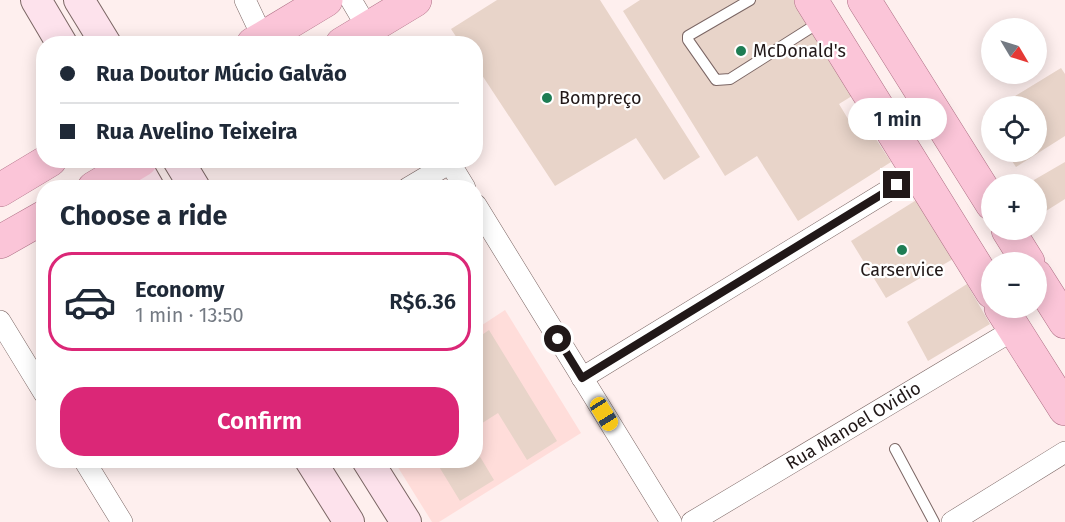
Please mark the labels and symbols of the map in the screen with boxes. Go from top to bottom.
north arrow [981,18,1047,84]
place label: McDonald's [753,40,846,62]
marker: McDonald's [734,44,748,58]
place label: Bompreço [559,87,642,109]
marker: Bompreço [540,91,554,105]
callout: 1 min [848,98,946,140]
route end [883,171,910,198]
marker: Carservice [895,243,909,257]
place label: Carservice [860,259,944,281]
route start [544,325,571,352]
street label: Rua Manoel Ovidio [782,377,925,474]
car [587,394,621,434]

